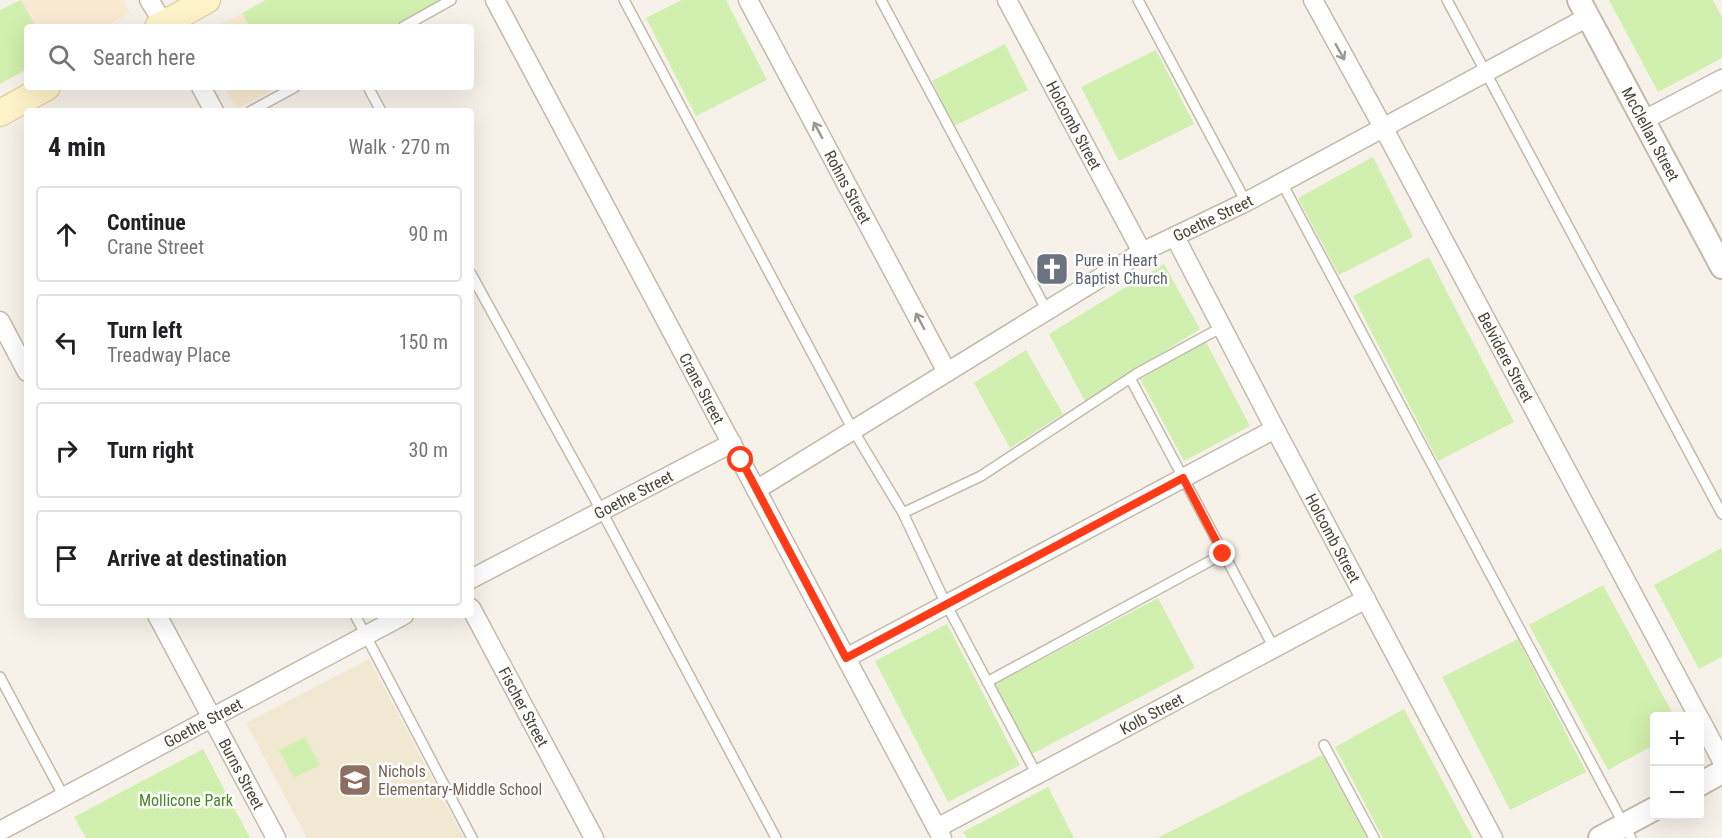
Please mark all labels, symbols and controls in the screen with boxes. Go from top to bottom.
search box [24,24,474,90]
icon: search [45,41,78,74]
one-way arrow [1335,42,1346,60]
text: Search here [93,45,195,70]
street label: Holcomb Street [1042,78,1105,173]
street label: McClellan Street [1617,84,1683,185]
one-way arrow [812,122,823,140]
text: 4 min [48,132,106,162]
text: Walk · 270 m [349,135,450,159]
street label: Rohns Street [820,147,875,227]
street label: Goethe Street [1170,191,1256,246]
text: Continue [107,210,186,235]
icon: ahead [50,218,83,251]
text: 90 m [409,222,448,246]
text: Crane Street [107,235,204,259]
church icon: Pure in Heart Baptist Church [1034,251,1070,287]
place label: Pure in Heart Baptist Church [1075,251,1168,288]
street label: Belvidere Street [1474,309,1538,406]
one-way arrow [913,312,925,330]
text: Turn left [107,318,182,343]
icon: left [50,326,83,359]
text: 150 m [399,330,448,354]
text: Treadway Place [107,343,231,367]
street label: Crane Street [675,350,728,427]
icon: right [50,434,83,467]
text: Turn right [107,438,194,463]
text: 30 m [409,438,448,462]
route start [727,446,753,472]
street label: Goethe Street [591,466,676,523]
street label: Holcomb Street [1301,490,1364,586]
route end [1209,540,1235,566]
icon: arrive [50,542,83,575]
text: Arrive at destination [107,546,287,571]
street label: Fischer Street [494,664,552,750]
street label: Kolb Street [1117,689,1187,739]
street label: Goethe Street [161,694,246,752]
map controls [1650,712,1704,820]
button: + [1650,712,1704,766]
street label: Burns Street [215,735,268,813]
school or university icon: Nichols Elementary-Middle School [337,762,373,798]
place label: Nichols Elementary-Middle School [378,762,542,799]
button: − [1650,766,1704,820]
park label: Mollicone Park [139,791,234,810]

